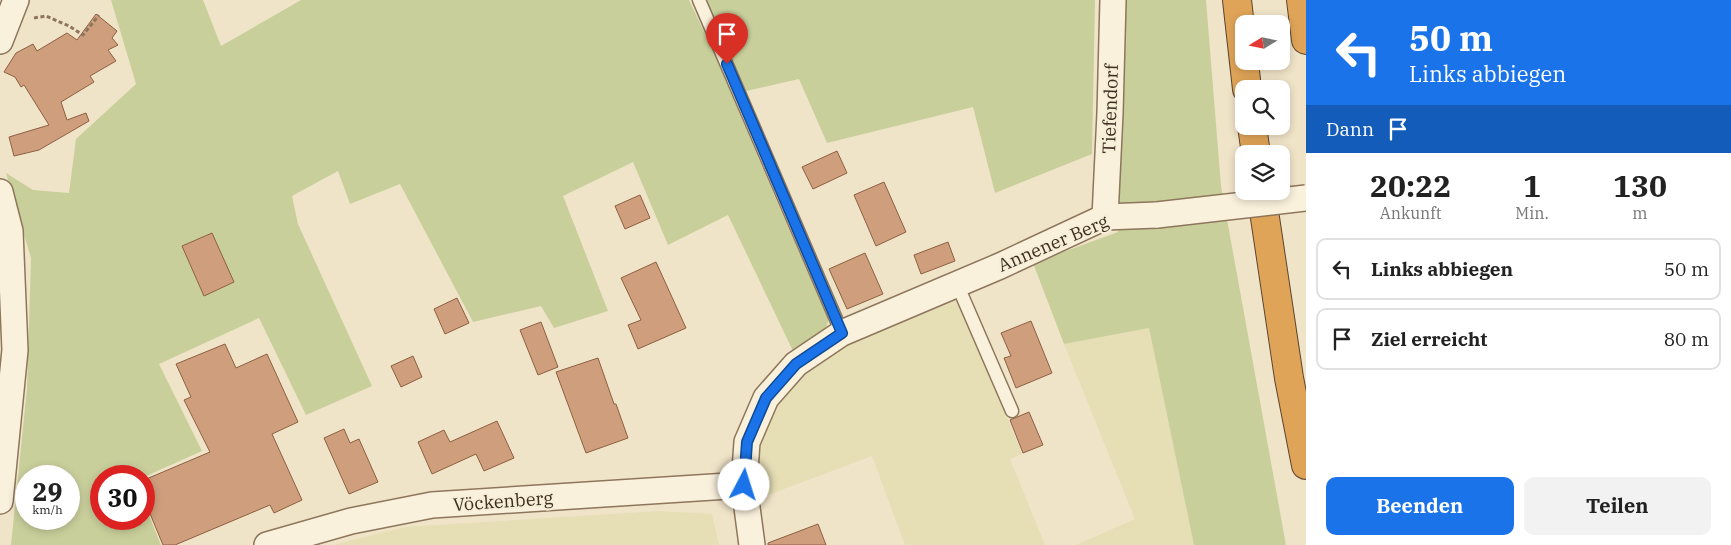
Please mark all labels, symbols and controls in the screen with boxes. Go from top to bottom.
pin [706,13,748,64]
north arrow [1235,15,1290,70]
map controls [1235,15,1290,200]
text: 50 m [1409,15,1493,61]
icon: arrive [713,20,741,48]
icon: left [1326,20,1391,85]
text: Links abbiegen [1409,59,1566,88]
street label: Tiefendorf [1097,62,1123,154]
button: search [1235,80,1290,135]
icon: arrive [1384,115,1412,143]
text: Dann [1326,117,1374,141]
button: layers [1235,145,1290,200]
text: 20:22 [1370,166,1451,205]
text: 1 [1523,166,1541,205]
text: 130 [1613,166,1667,205]
text: Ankunft [1380,203,1441,223]
text: Min. [1515,203,1549,223]
text: m [1632,203,1648,223]
street label: Annener Berg [994,209,1112,277]
icon: left [1328,255,1356,283]
text: Links abbiegen [1371,257,1513,281]
text: 50 m [1664,257,1709,281]
icon: arrive [1328,325,1356,353]
text: Ziel erreicht [1371,327,1487,351]
text: 80 m [1664,327,1709,351]
position arrow [717,458,769,510]
speed limit sign: 30 [90,465,155,530]
text: 29 [32,475,63,508]
button: Beenden [1326,477,1514,535]
button: Teilen [1524,477,1711,535]
street label: Vöckenberg [452,486,554,516]
text: km/h [32,502,63,517]

